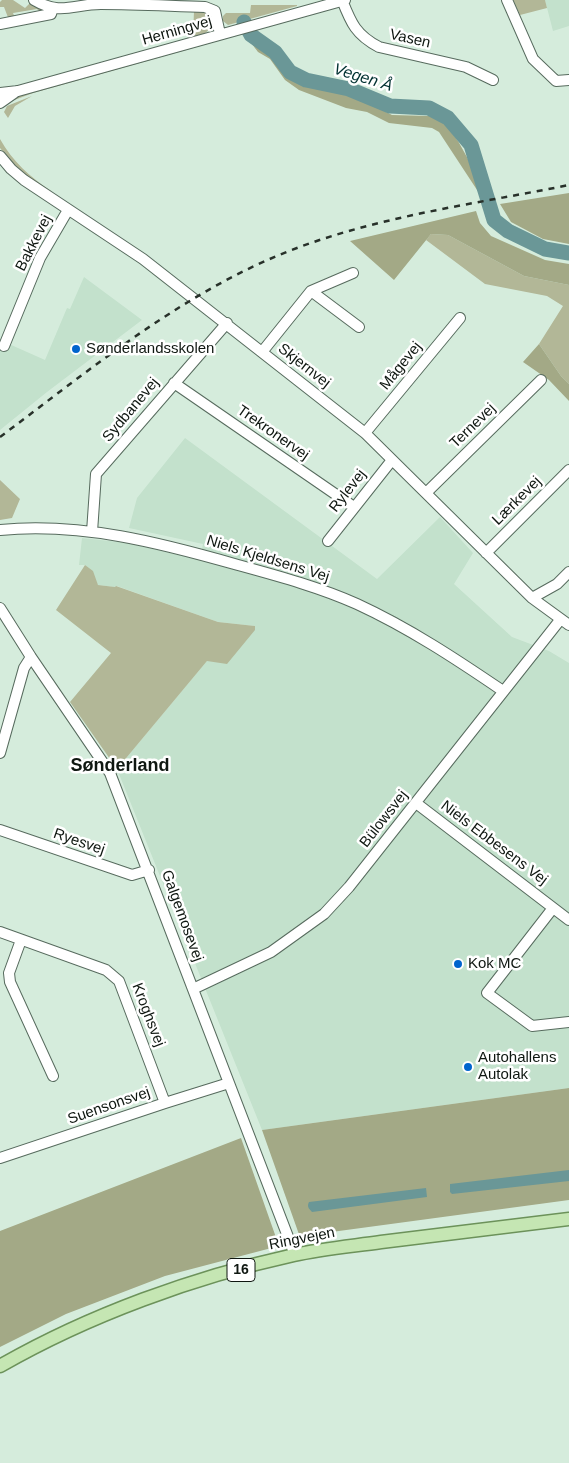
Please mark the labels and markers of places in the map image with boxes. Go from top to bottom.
place label: Sønderlandsskolen [86,340,214,358]
marker: Sønderlandsskolen [70,343,82,355]
place label: Kok MC [468,955,521,973]
marker: Kok MC [452,958,464,970]
place label: Autohallens Autolak [478,1049,556,1084]
marker: Autohallens Autolak [462,1061,474,1073]

